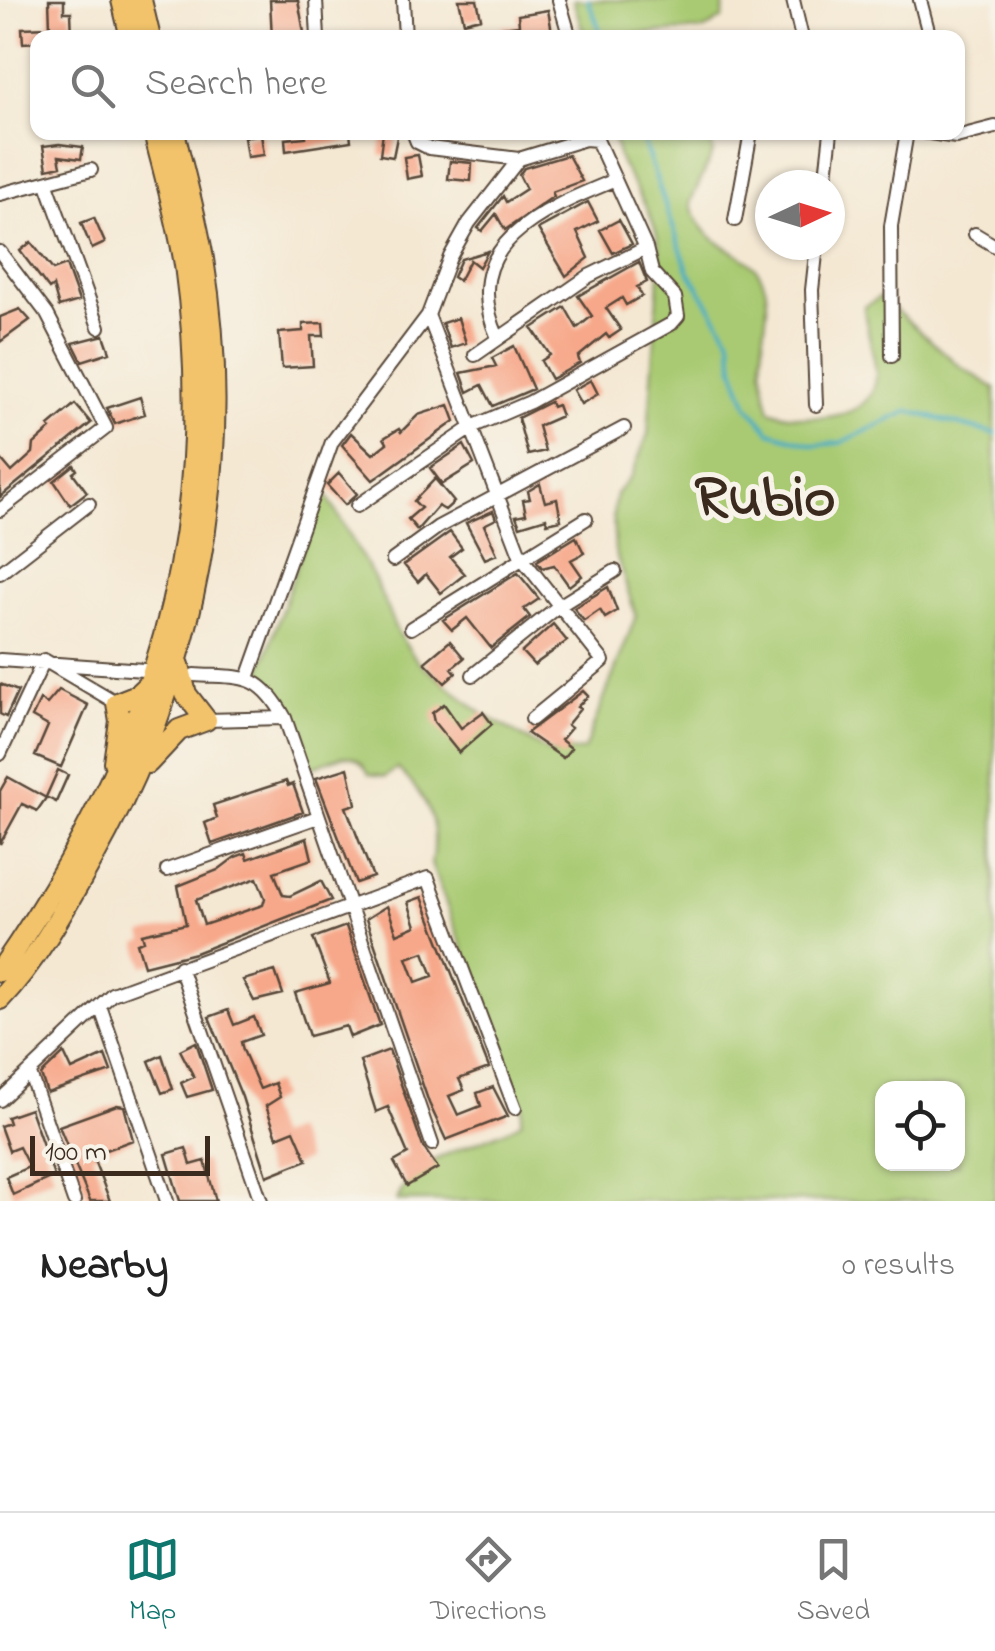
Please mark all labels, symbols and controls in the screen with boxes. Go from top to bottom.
search box [30,30,965,140]
text: Search here [145,57,327,113]
icon: search [65,58,120,113]
north arrow [755,170,845,260]
district label: Rubio [695,457,836,544]
map controls [875,1081,965,1171]
button: locate [875,1081,965,1171]
scale bar [30,1131,210,1176]
text: 100 m [45,1133,107,1174]
text: Nearby [40,1236,168,1297]
text: 0 results [842,1243,955,1290]
tab: Map [125,1532,180,1633]
tab: Directions [430,1532,547,1633]
tab: Saved [797,1532,870,1633]

